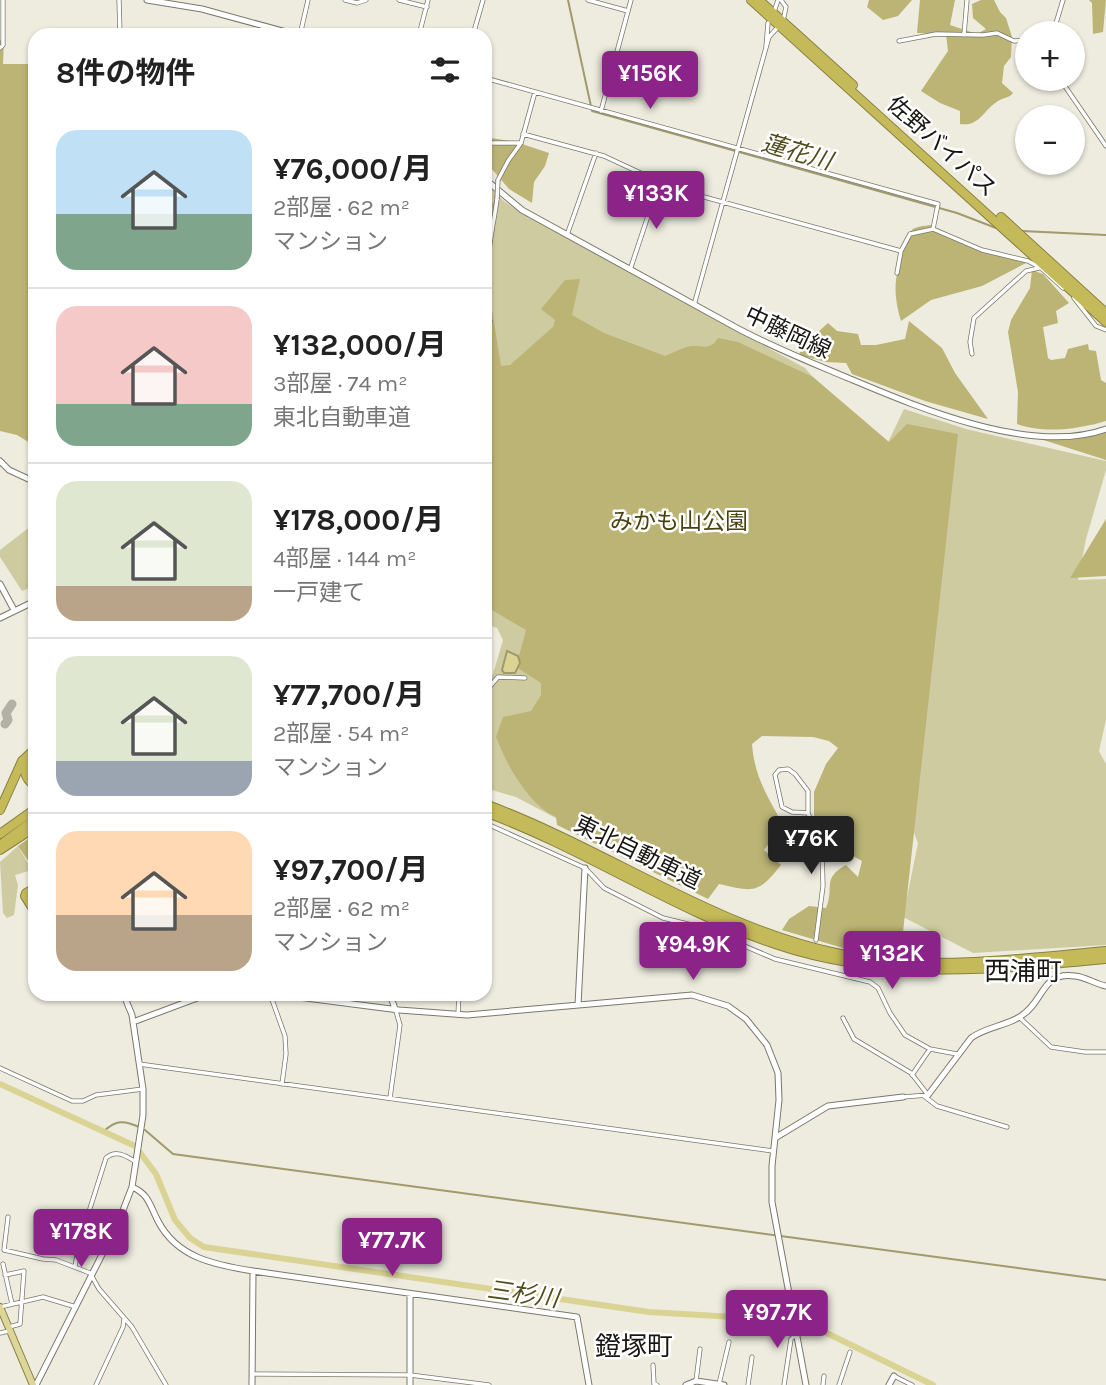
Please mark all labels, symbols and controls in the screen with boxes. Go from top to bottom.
map controls [1015,21,1085,175]
button: + [1015,21,1085,91]
icon: filters [426,51,464,89]
pin: ¥156K [601,52,699,111]
text: 8件の物件 [56,55,195,91]
text: ¥156K [618,60,682,87]
street label: 佐野バイパス [882,90,1002,202]
button: − [1015,105,1085,175]
water label: 蓮花川 [759,129,838,176]
text: ¥76,000/月 [273,151,432,187]
icon: home [112,158,196,242]
pin: ¥133K [607,172,705,231]
text: ¥133K [623,180,689,207]
text: 2部屋 · 62 m² [273,194,410,221]
text: マンション [273,228,388,255]
street label: 中藤岡線 [740,301,835,364]
text: ¥132,000/月 [273,327,447,363]
icon: home [112,334,196,418]
text: 3部屋 · 74 m² [273,370,407,397]
text: 東北自動車道 [273,404,411,431]
text: ¥178,000/月 [273,502,444,538]
park label: みかも山公園 [610,508,748,535]
icon: home [112,509,196,593]
text: 4部屋 · 144 m² [273,545,416,572]
text: 一戸建て [273,579,365,606]
text: ¥77,700/月 [273,677,425,713]
icon: home [112,684,196,768]
text: 2部屋 · 54 m² [273,720,409,747]
text: マンション [273,754,388,781]
street label: 東北自動車道 [570,810,706,895]
pin: ¥76K [770,816,852,876]
text: ¥76K [784,825,838,852]
text: ¥97,700/月 [273,852,428,888]
icon: home [112,859,196,943]
text: 2部屋 · 62 m² [273,895,410,922]
pin: ¥94.9K [636,922,750,982]
text: マンション [273,929,388,956]
text: ¥94.9K [655,931,731,958]
pin: ¥132K [843,932,941,991]
text: ¥132K [860,940,924,967]
district label: 西浦町 [984,956,1062,987]
pin: ¥178K [32,1210,130,1269]
text: ¥178K [49,1218,113,1245]
pin: ¥77.7K [335,1218,449,1278]
text: ¥77.7K [358,1227,426,1254]
water label: 三杉川 [485,1275,564,1313]
pin: ¥97.7K [720,1290,834,1350]
text: ¥97.7K [742,1299,812,1326]
district label: 鐙塚町 [595,1331,673,1362]

